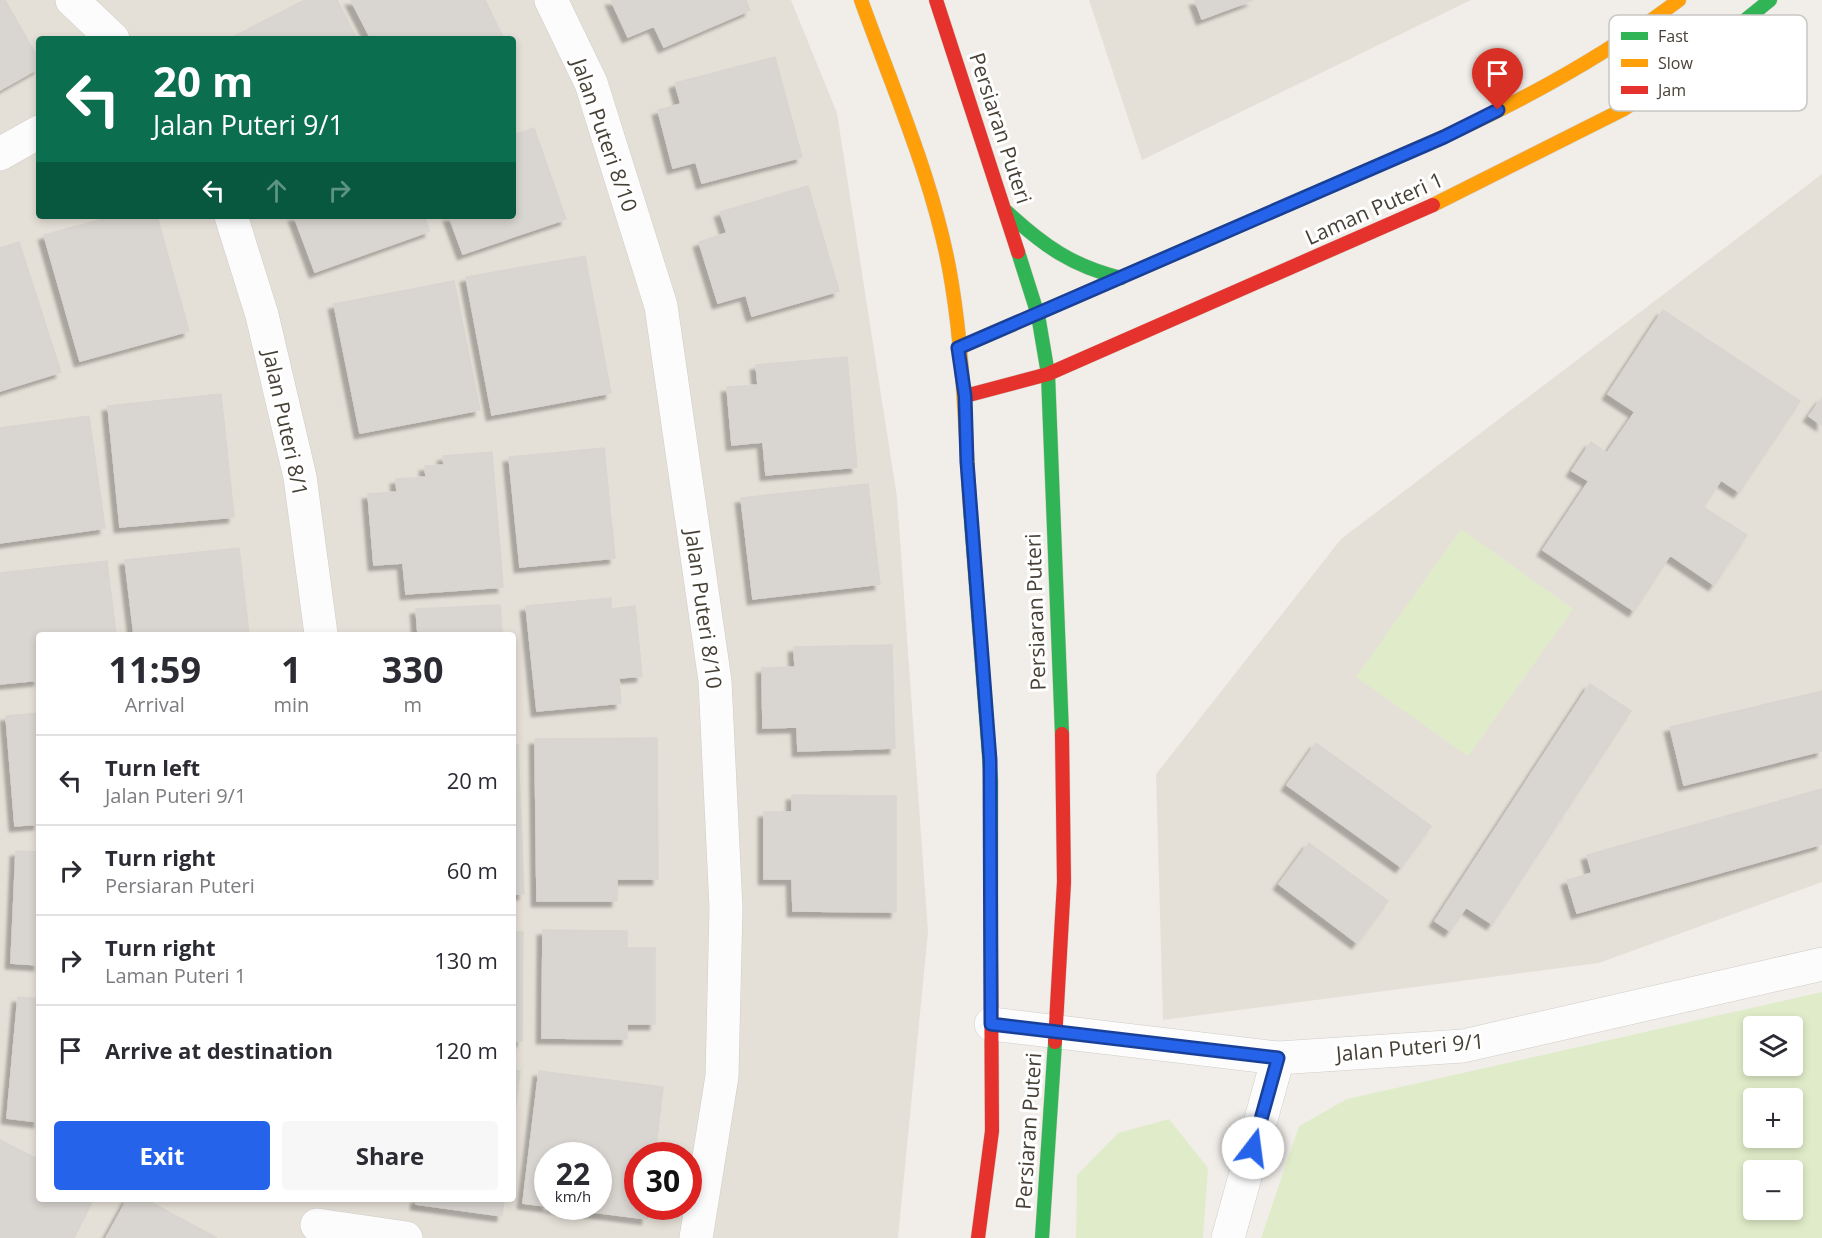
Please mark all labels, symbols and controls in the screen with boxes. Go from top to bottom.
legend [1609,15,1807,111]
text: Fast [1658,25,1689,47]
pin [1472,48,1523,110]
street label: Persiaran Puteri [963,49,1039,207]
text: 20 m [153,52,253,109]
text: Slow [1658,52,1693,74]
street label: Jalan Puteri 8/10 [565,53,644,215]
icon: arrive [1481,57,1514,90]
icon: left [54,60,132,138]
text: Jam [1656,79,1686,101]
text: Jalan Puteri 9/1 [153,106,344,143]
street label: Laman Puteri 1 [1301,165,1447,251]
icon: left [197,174,230,207]
icon: ahead [260,174,293,207]
icon: right [323,174,356,207]
street label: Jalan Puteri 8/1 [256,346,315,499]
street label: Jalan Puteri 8/10 [679,526,729,690]
street label: Persiaran Puteri [1018,533,1052,691]
text: 11:59 [108,645,201,694]
text: 1 [281,645,302,694]
text: 330 [382,645,444,694]
text: Arrival [125,691,185,718]
text: min [273,691,309,718]
text: m [403,691,422,718]
text: Turn left [105,752,200,782]
icon: left [54,764,87,797]
text: 20 m [447,765,498,795]
text: Jalan Puteri 9/1 [105,782,246,809]
text: Turn right [105,842,216,872]
icon: right [54,854,87,887]
text: 60 m [447,855,498,885]
text: Persiaran Puteri [105,872,255,899]
text: Turn right [105,932,216,962]
icon: right [54,944,87,977]
text: 130 m [434,945,498,975]
text: Laman Puteri 1 [105,962,246,989]
map controls [1743,1016,1803,1220]
button: layers [1743,1016,1803,1076]
street label: Jalan Puteri 9/1 [1333,1027,1485,1068]
icon: arrive [54,1034,87,1067]
text: Arrive at destination [105,1035,333,1065]
text: 120 m [434,1035,498,1065]
street label: Persiaran Puteri [1009,1052,1047,1210]
button: + [1743,1088,1803,1148]
position arrow [1221,1116,1285,1180]
button: Exit [54,1121,270,1190]
button: Share [282,1121,498,1190]
speed limit sign: 30 [624,1142,702,1220]
text: 22 [556,1153,590,1194]
button: − [1743,1160,1803,1220]
text: km/h [555,1186,591,1206]

